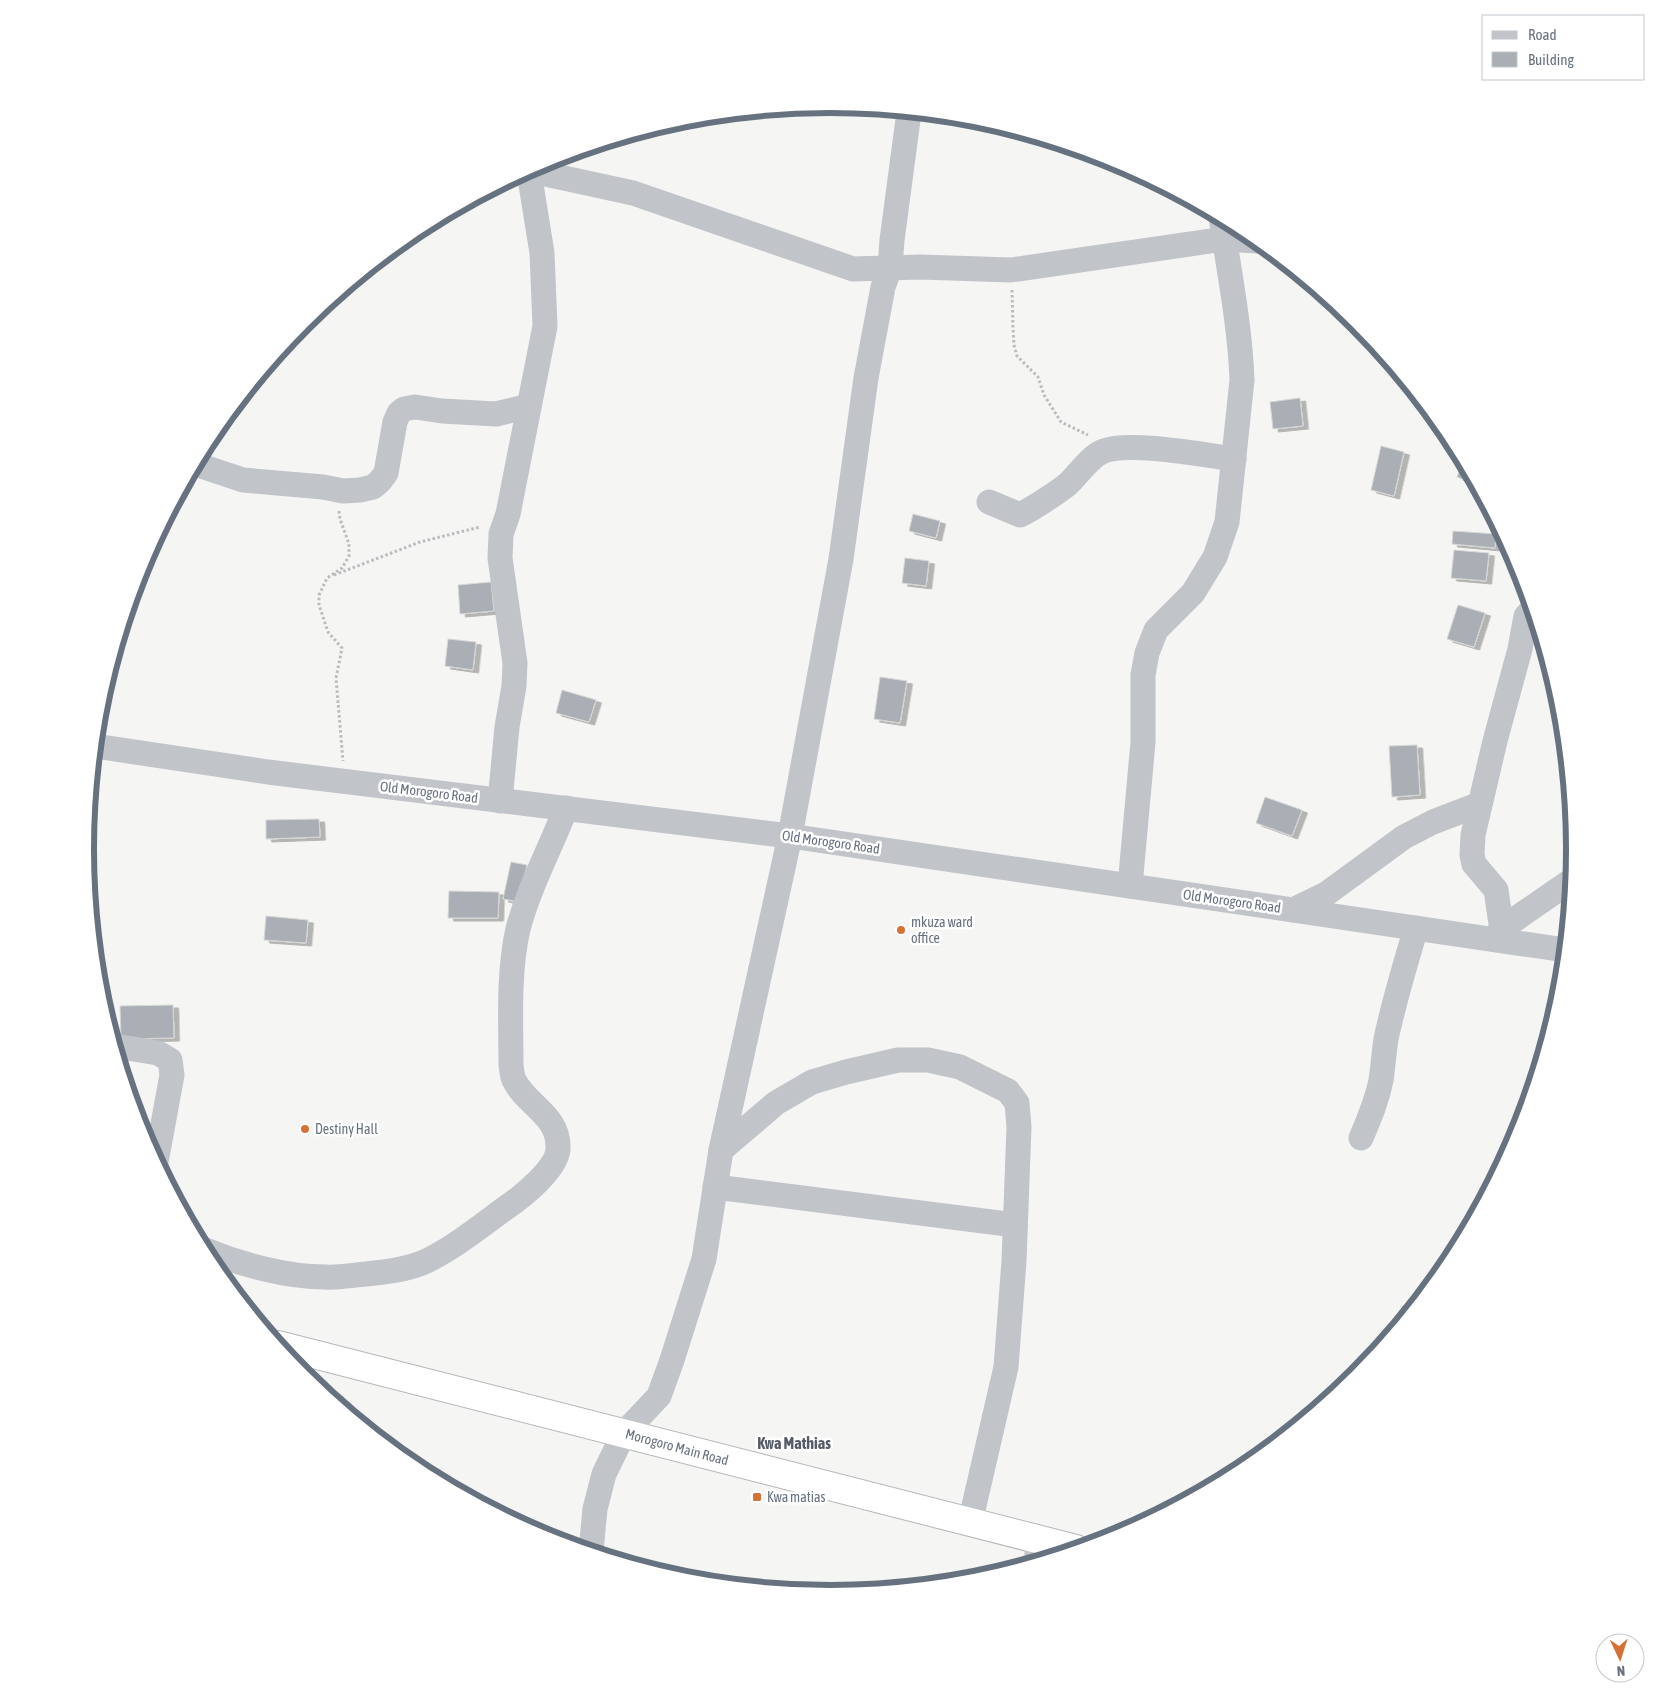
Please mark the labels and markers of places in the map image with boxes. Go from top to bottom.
place label: mkuza ward office [911,914,973,946]
marker: mkuza ward office [895,924,907,936]
place label: Destiny Hall [315,1121,378,1137]
marker: Destiny Hall [299,1123,311,1135]
place label: Kwa matias [767,1489,825,1505]
marker: Kwa matias [751,1491,763,1503]

